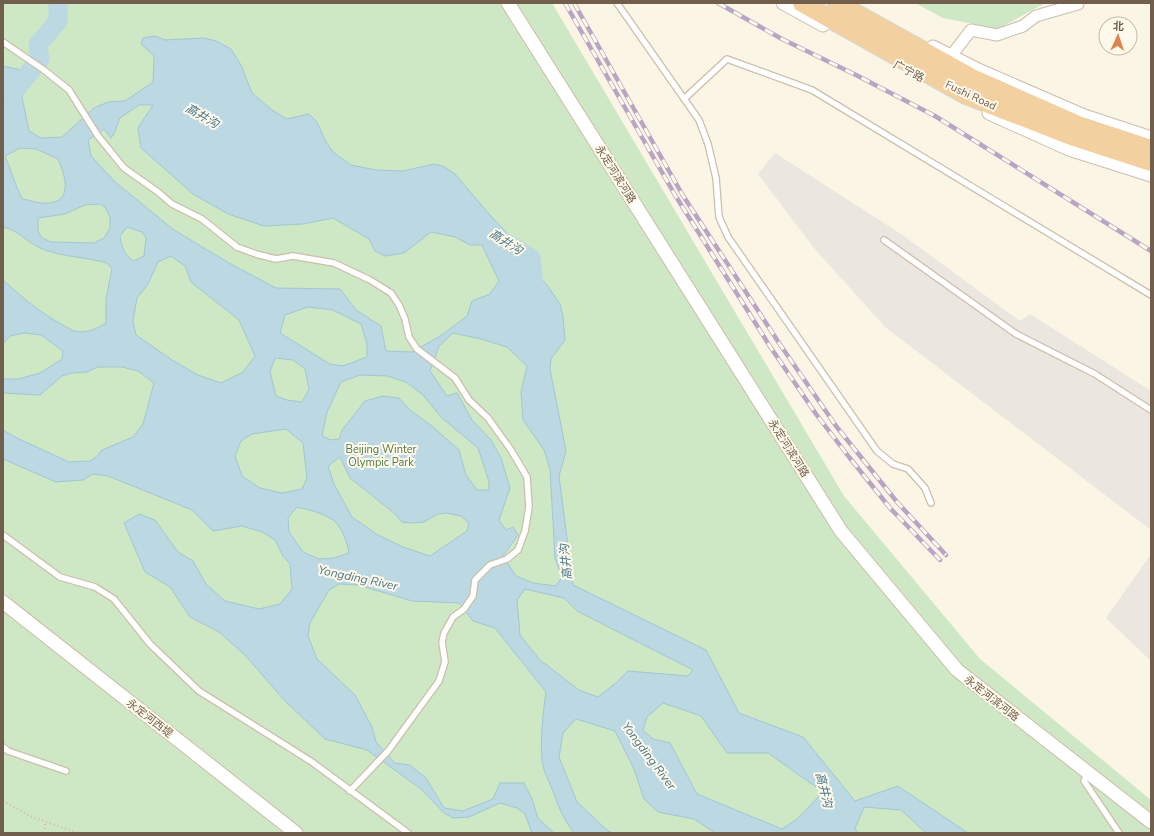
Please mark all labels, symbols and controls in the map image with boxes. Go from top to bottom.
north arrow [1098,16,1138,56]
text: 北 [1113,19,1124,34]
street label: 广宁路 [891,57,927,86]
street label: Fushi Road [943,77,999,114]
water label: 高井沟 [182,100,223,133]
street label: 永定河滨河路 [592,142,639,206]
water label: 高井沟 [486,226,527,259]
street label: 永定河滨河路 [765,416,812,480]
park label: Beijing Winter Olympic Park [345,442,417,470]
water label: 高井沟 [556,541,576,581]
water label: Yongding River [317,562,400,594]
street label: 永定河滨河路 [961,672,1022,725]
street label: 永定河西堤 [123,696,176,741]
water label: Yongding River [618,719,680,794]
water label: 高井沟 [812,771,837,811]

